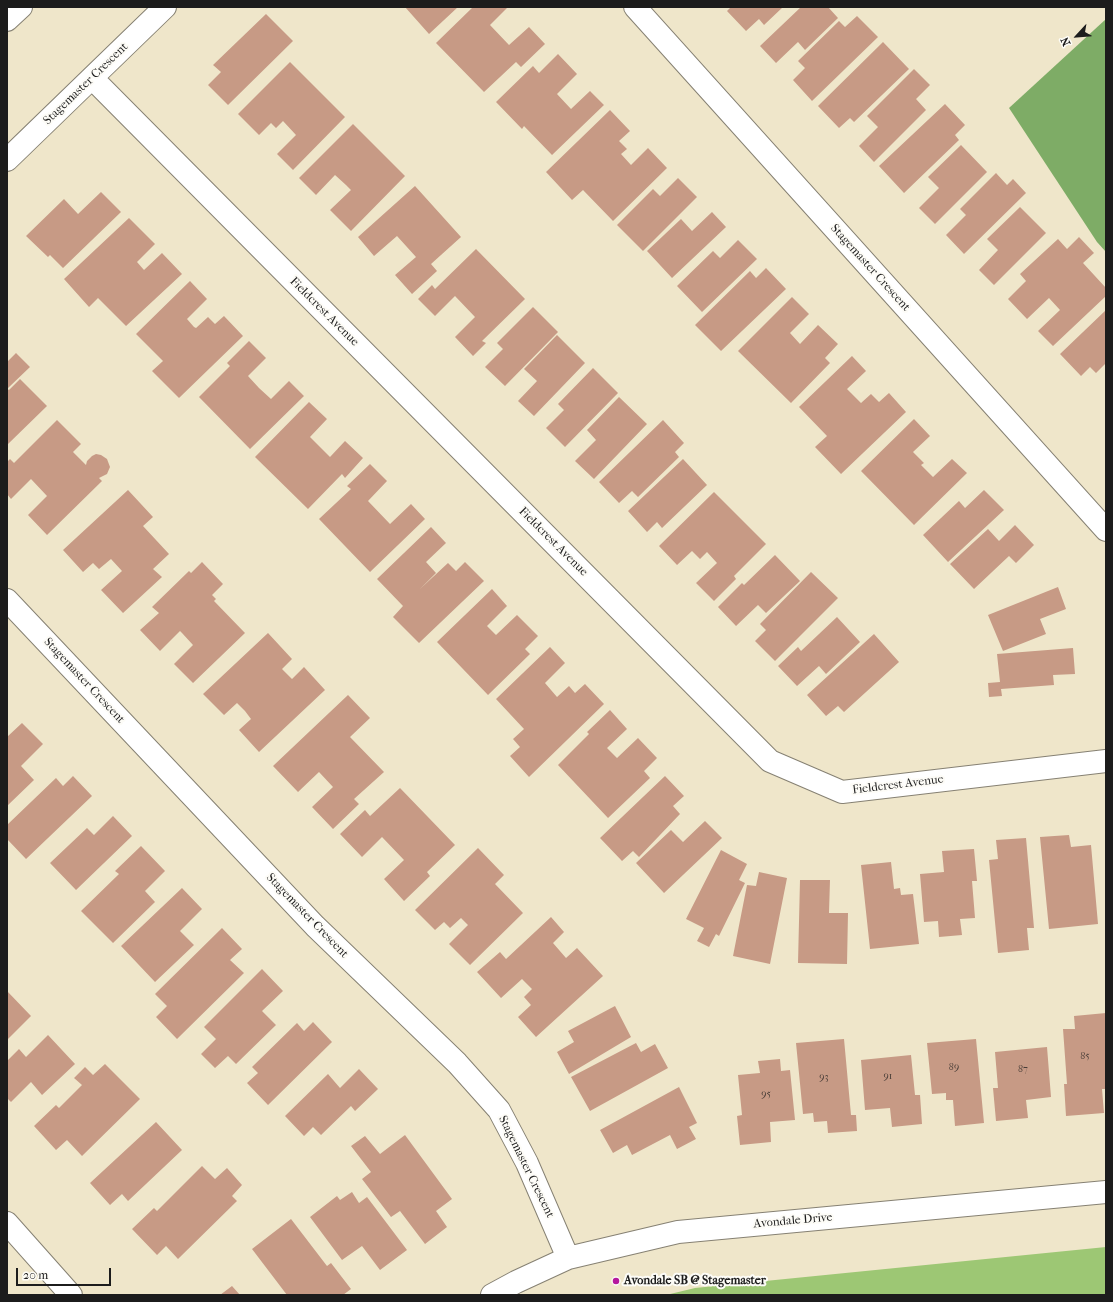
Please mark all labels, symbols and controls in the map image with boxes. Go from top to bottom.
north arrow [1057,16,1097,56]
text: N [1058,35,1073,48]
street label: Stagemaster Crescent [41,40,131,128]
street label: Stagemaster Crescent [827,222,913,314]
street label: Fieldcrest Avenue [286,274,362,350]
street label: Fieldcrest Avenue [515,504,591,580]
street label: Stagemaster Crescent [41,635,127,727]
street label: Fieldcrest Avenue [852,772,944,798]
street label: Stagemaster Crescent [263,871,351,961]
house number: 85 [1080,1051,1090,1063]
house number: 89 [949,1062,959,1074]
house number: 87 [1018,1064,1028,1076]
house number: 91 [884,1071,892,1083]
house number: 93 [819,1072,829,1084]
house number: 95 [761,1089,771,1101]
street label: Stagemaster Crescent [495,1113,557,1221]
street label: Avondale Drive [753,1210,833,1232]
scale bar [18,1260,113,1286]
text: 20 m [23,1268,48,1282]
place label: Avondale SB @ Stagemaster [624,1274,766,1288]
marker: Avondale SB @ Stagemaster [611,1276,621,1286]

